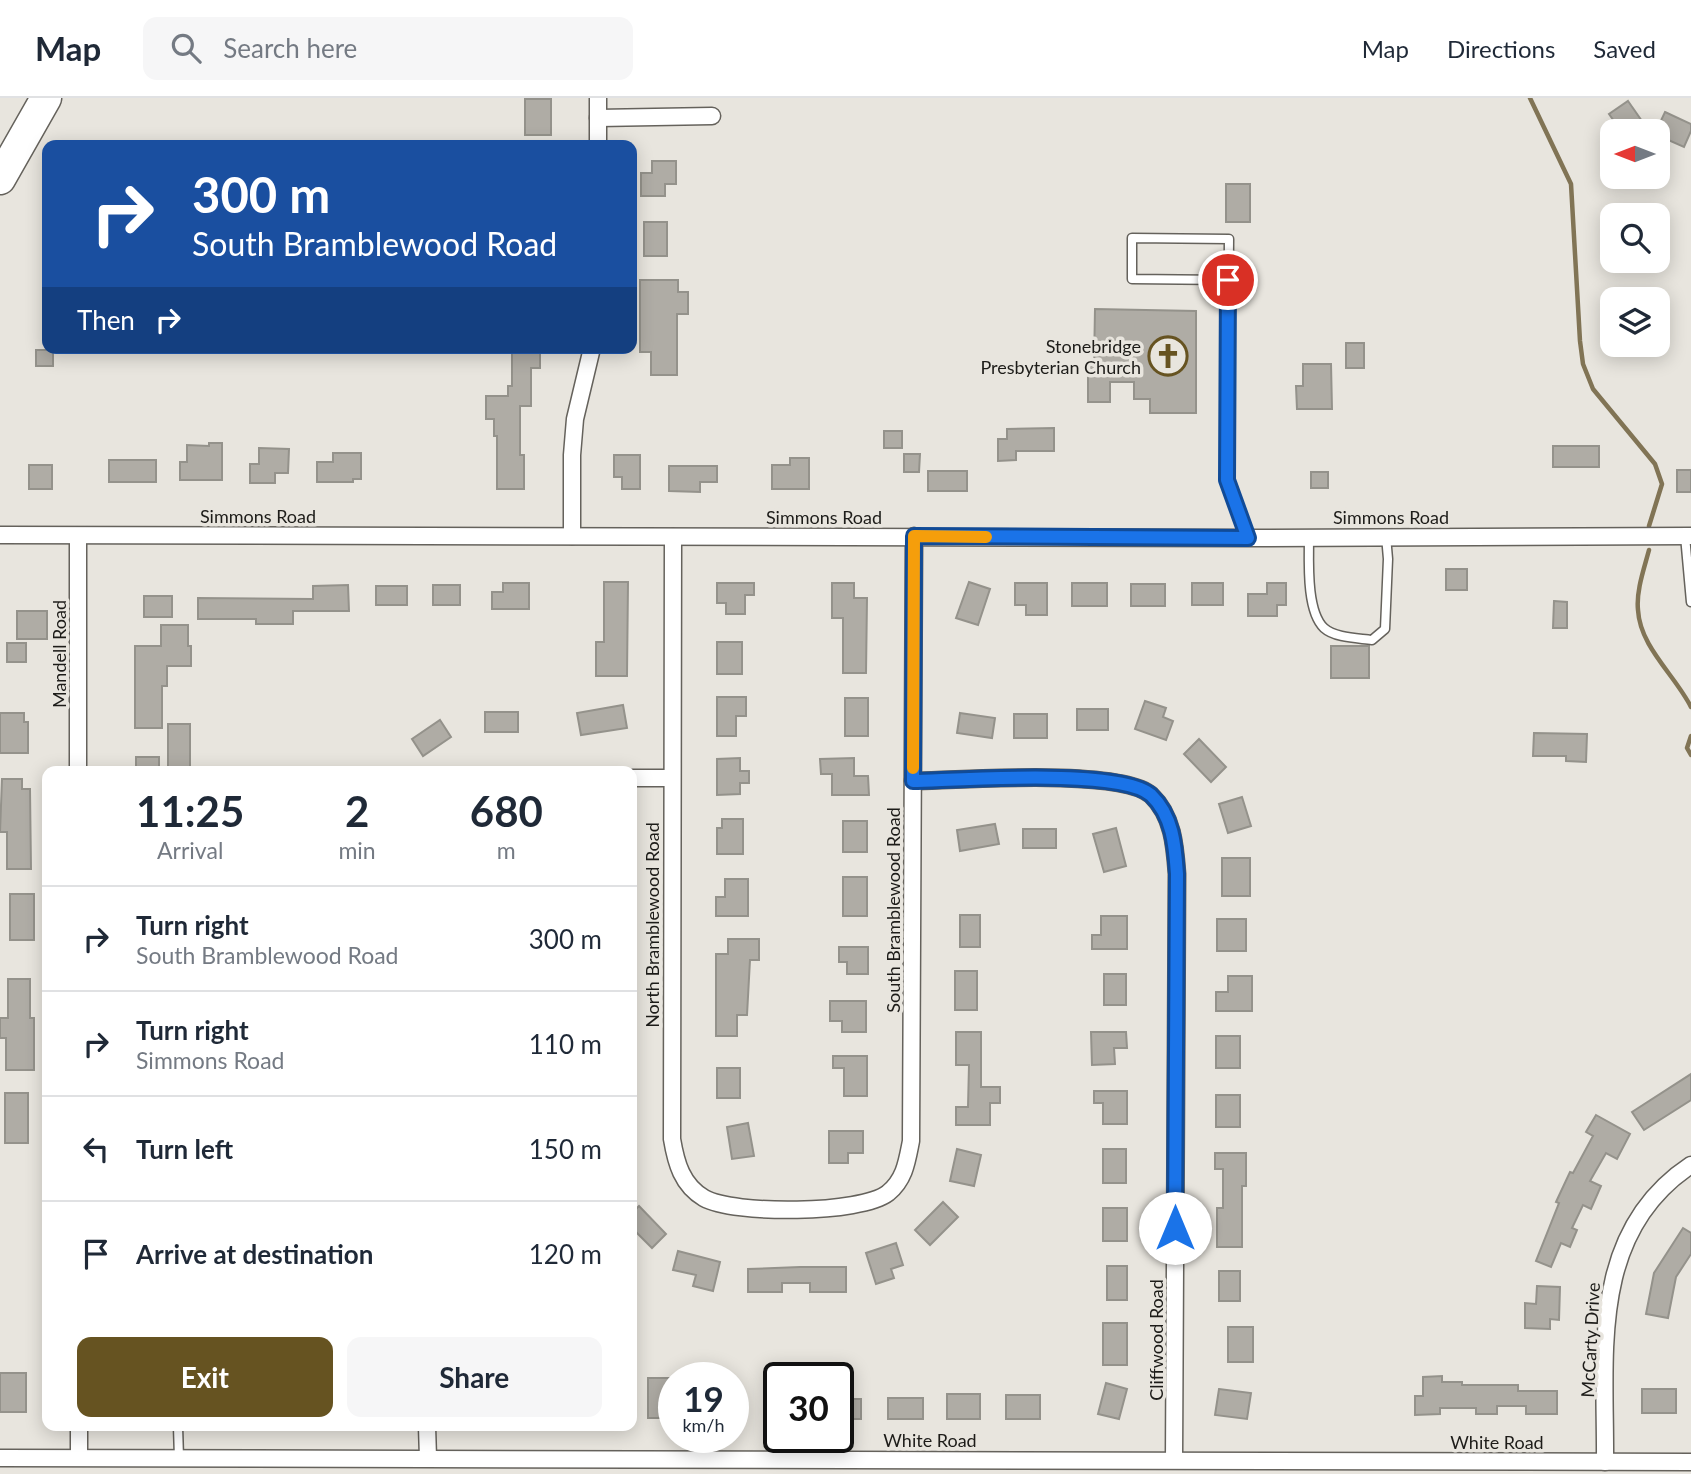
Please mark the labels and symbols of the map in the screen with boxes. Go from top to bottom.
north arrow [1600,119,1670,189]
pin [1198,250,1258,310]
place label: Stonebridge Presbyterian Church [980,335,1141,378]
church icon: Stonebridge Presbyterian Church [1147,335,1189,377]
street label: Simmons Road [200,505,316,527]
street label: Simmons Road [766,506,882,528]
street label: Simmons Road [1333,506,1449,528]
street label: Mandell Road [48,600,70,708]
street label: South Bramblewood Road [882,807,904,1013]
street label: North Bramblewood Road [641,822,663,1028]
position arrow [1138,1191,1212,1265]
street label: Cliffwood Road [1145,1279,1167,1401]
street label: McCarty Drive [1576,1282,1604,1398]
speed limit sign: 30 [763,1362,854,1453]
street label: White Road [883,1429,977,1451]
street label: White Road [1450,1431,1544,1453]

